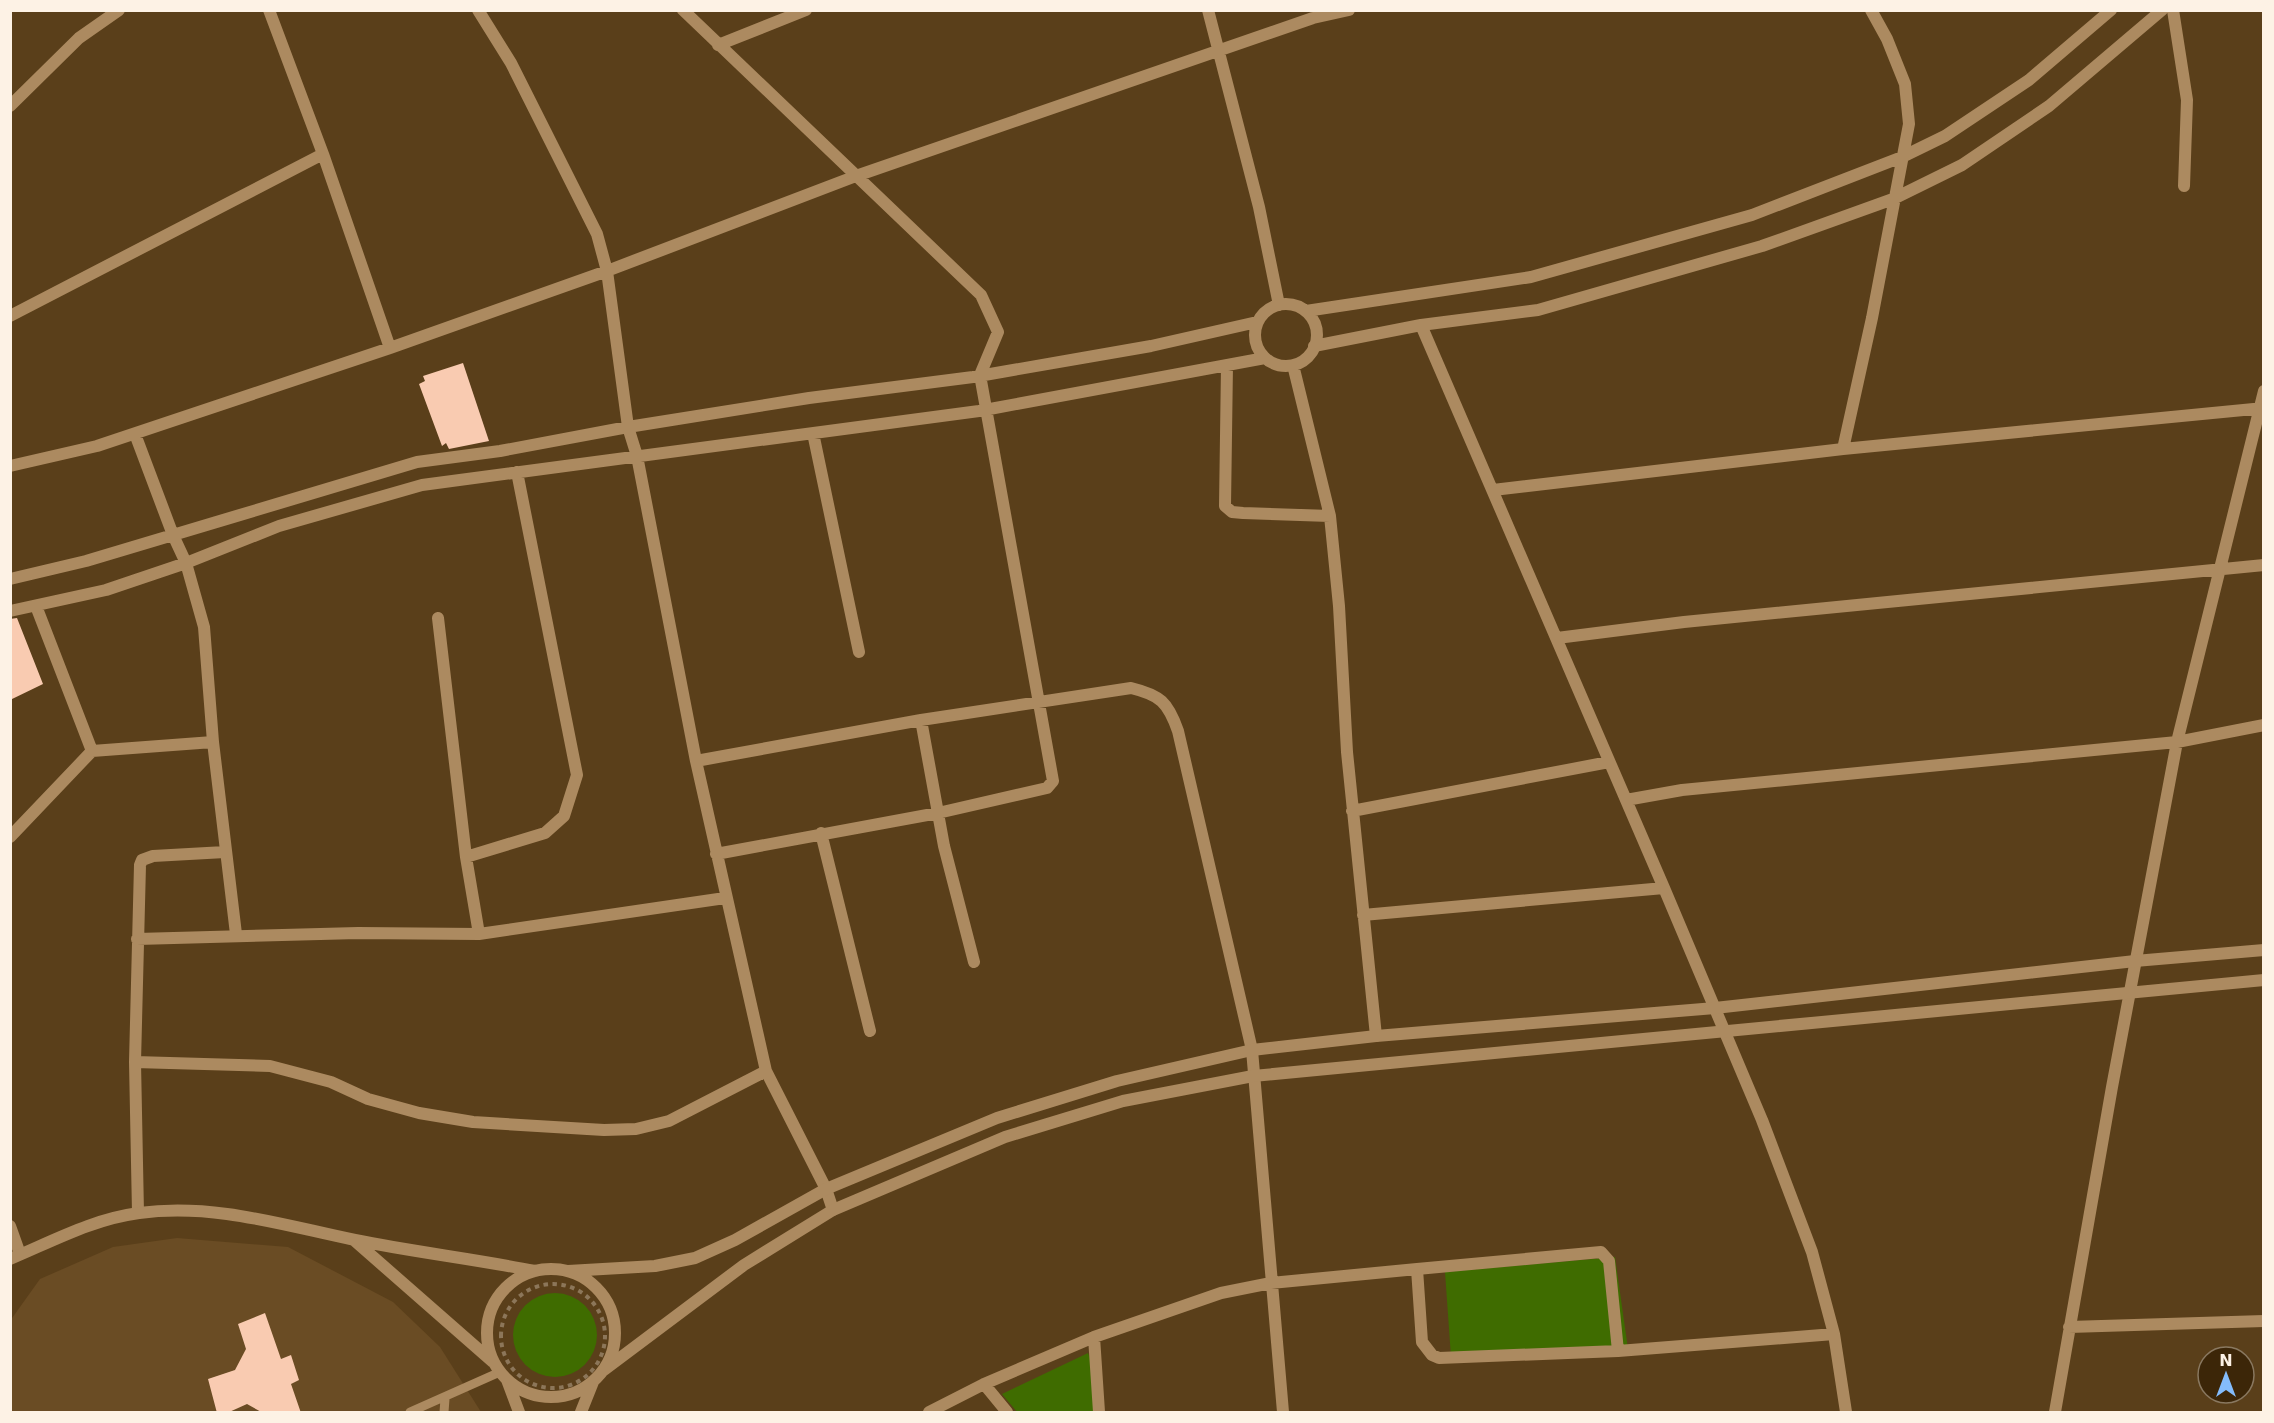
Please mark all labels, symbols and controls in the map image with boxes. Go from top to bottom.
north arrow [2196,1345,2256,1405]
text: N [2219,1351,2233,1370]

